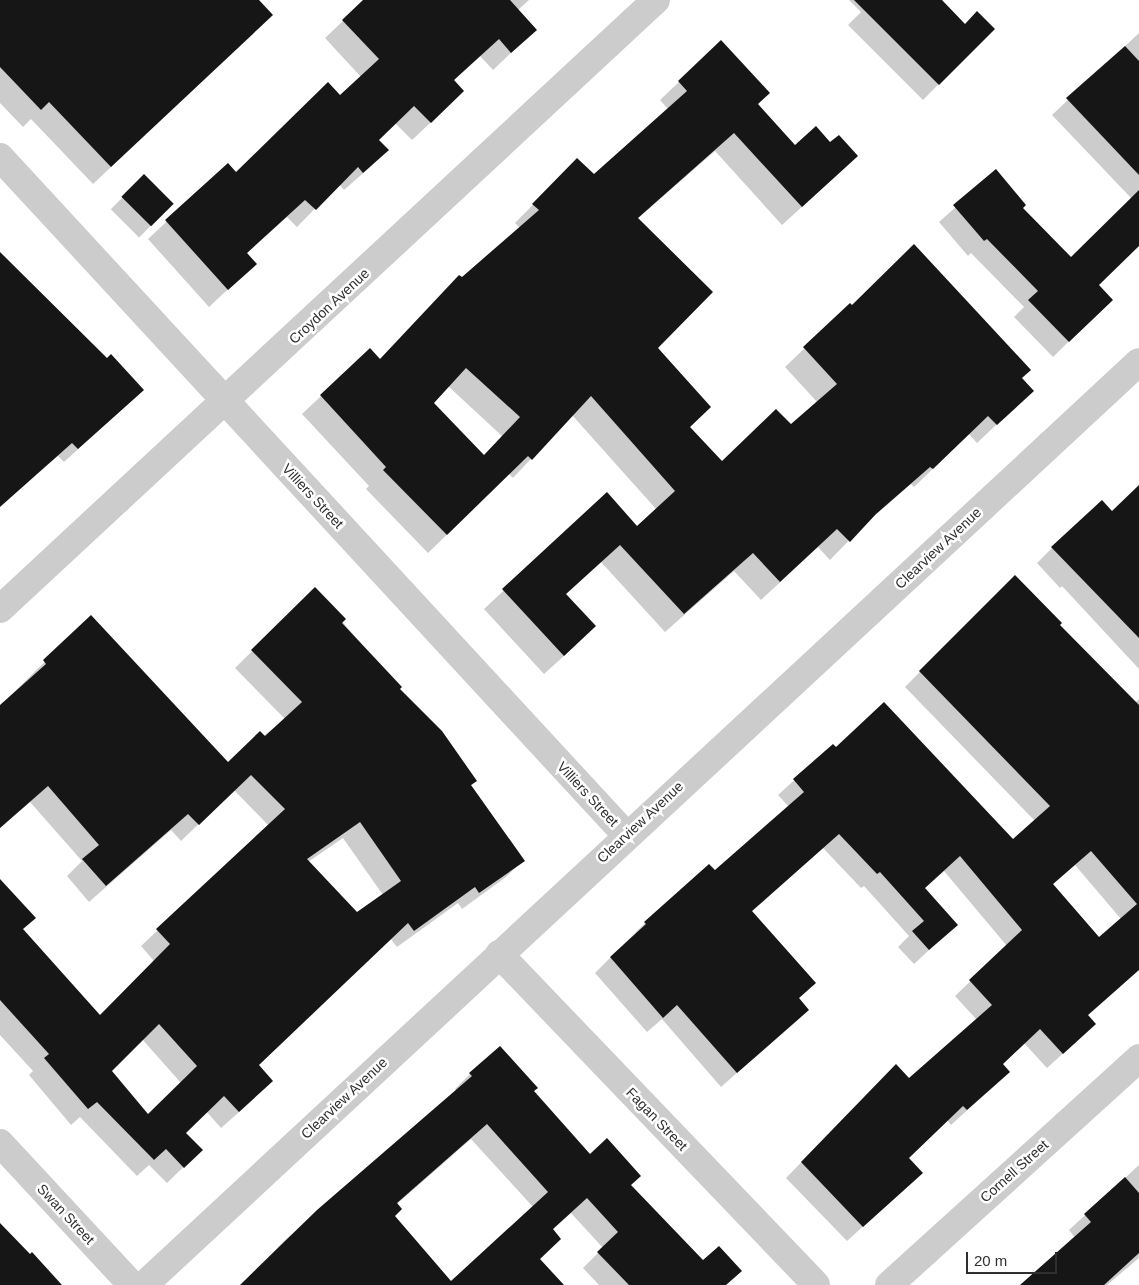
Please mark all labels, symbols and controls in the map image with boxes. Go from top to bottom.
street label: Croydon Avenue [285,264,373,348]
street label: Villiers Street [279,460,347,532]
street label: Clearview Avenue [891,503,985,593]
street label: Villiers Street [554,758,622,830]
street label: Clearview Avenue [593,777,687,867]
street label: Clearview Avenue [297,1053,391,1143]
street label: Fagan Street [623,1084,691,1154]
street label: Cornell Street [977,1136,1051,1206]
street label: Swan Street [34,1180,98,1248]
scale bar [969,1242,1060,1274]
text: 20 m [974,1252,1007,1269]

